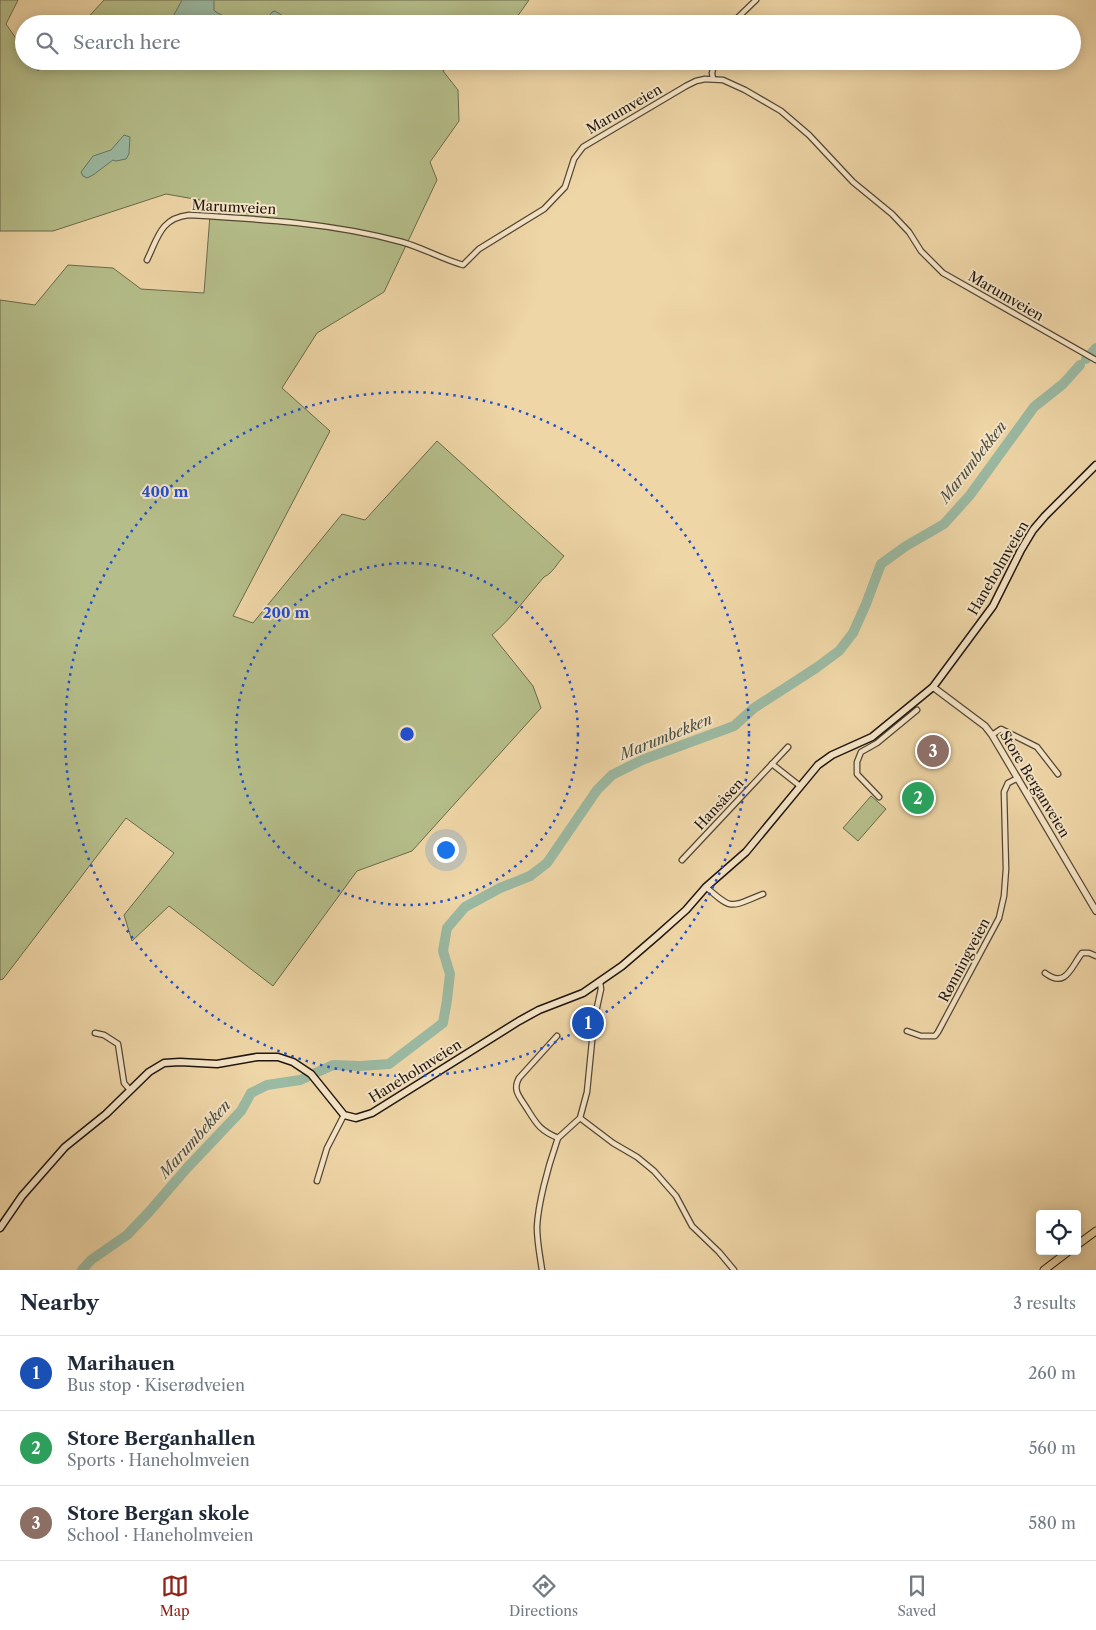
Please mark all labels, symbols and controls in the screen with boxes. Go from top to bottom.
search box [15,15,1081,70]
icon: search [33,29,61,57]
text: Search here [73,31,181,54]
street label: Marumveien [583,80,665,138]
street label: Marumveien [191,196,277,218]
street label: Marumveien [965,267,1047,325]
water label: Marumbekken [934,417,1010,508]
text: 400 m [142,482,188,501]
street label: Haneholmveien [964,517,1032,618]
text: 200 m [263,603,309,622]
water label: Marumbekken [615,709,715,765]
centre of rings [398,725,416,743]
street label: Store Berganveien [996,727,1074,841]
pin: 3 [917,732,949,770]
street label: Hansåsen [691,774,748,834]
pin: 2 [902,779,934,817]
your location [433,837,459,863]
street label: Rønningveien [934,915,994,1005]
pin: 1 [572,1004,604,1042]
street label: Haneholmveien [365,1035,465,1107]
water label: Marumbekken [153,1096,235,1183]
map controls [1036,1210,1081,1255]
button: locate [1036,1210,1081,1255]
text: Nearby [20,1290,99,1315]
text: 3 results [1013,1293,1076,1313]
text: Marihauen [67,1352,175,1375]
text: 1 [32,1363,40,1383]
text: 260 m [1028,1363,1076,1383]
text: Bus stop · Kiserødveien [67,1375,245,1395]
text: Store Berganhallen [67,1427,255,1450]
text: 2 [31,1438,41,1458]
text: 560 m [1029,1438,1076,1458]
text: Sports · Haneholmveien [67,1450,250,1470]
text: Store Bergan skole [67,1502,249,1525]
text: 3 [31,1513,41,1533]
text: 580 m [1029,1513,1076,1533]
text: School · Haneholmveien [67,1525,253,1545]
tab: Map [160,1572,190,1620]
tab: Directions [509,1572,578,1620]
tab: Saved [897,1572,936,1620]

